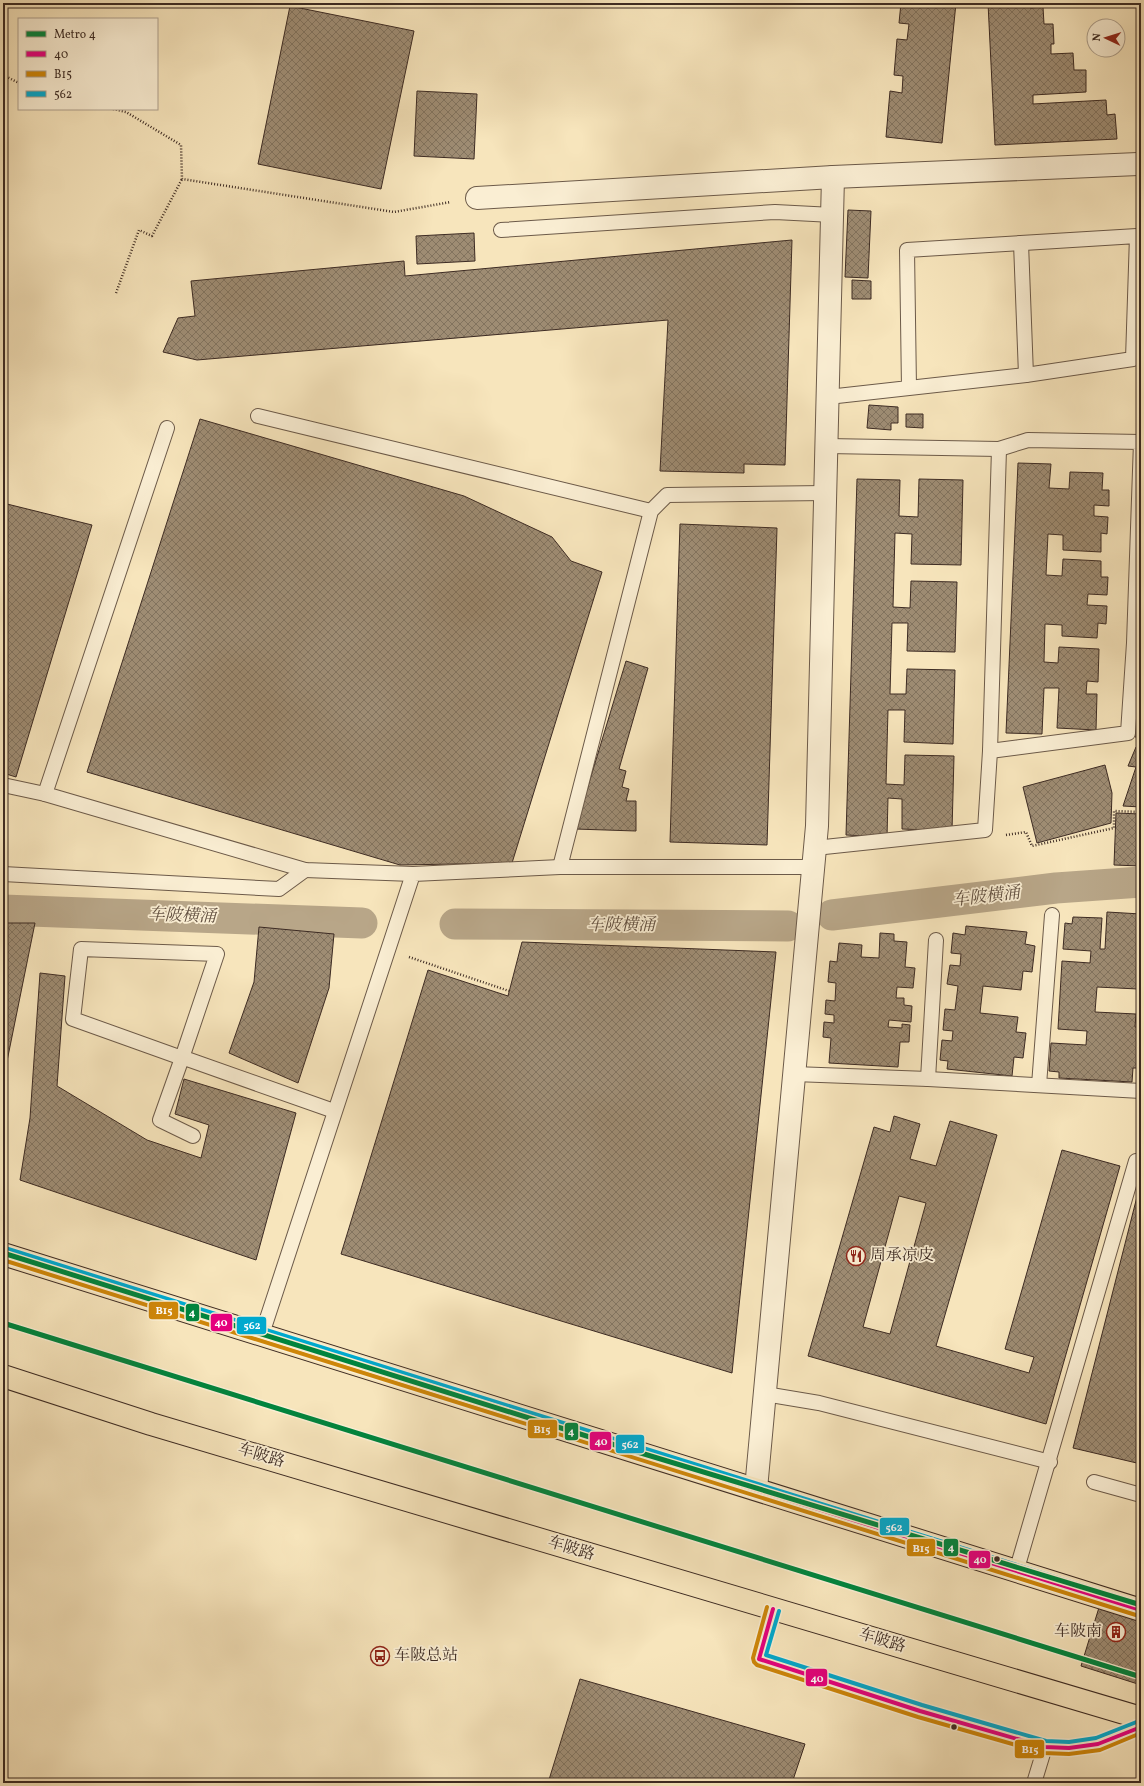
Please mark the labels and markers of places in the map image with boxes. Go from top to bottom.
restaurant icon: 周承凉皮 [845,1245,867,1267]
place label: 周承凉皮 [870,1245,934,1267]
unlabelled marker [992,1554,1002,1564]
place label: 车陂南 [1054,1621,1102,1643]
building icon: 车陂南 [1105,1621,1127,1643]
bus stop icon: 车陂总站 [369,1645,391,1667]
place label: 车陂总站 [394,1645,458,1667]
unlabelled marker [949,1722,959,1732]

